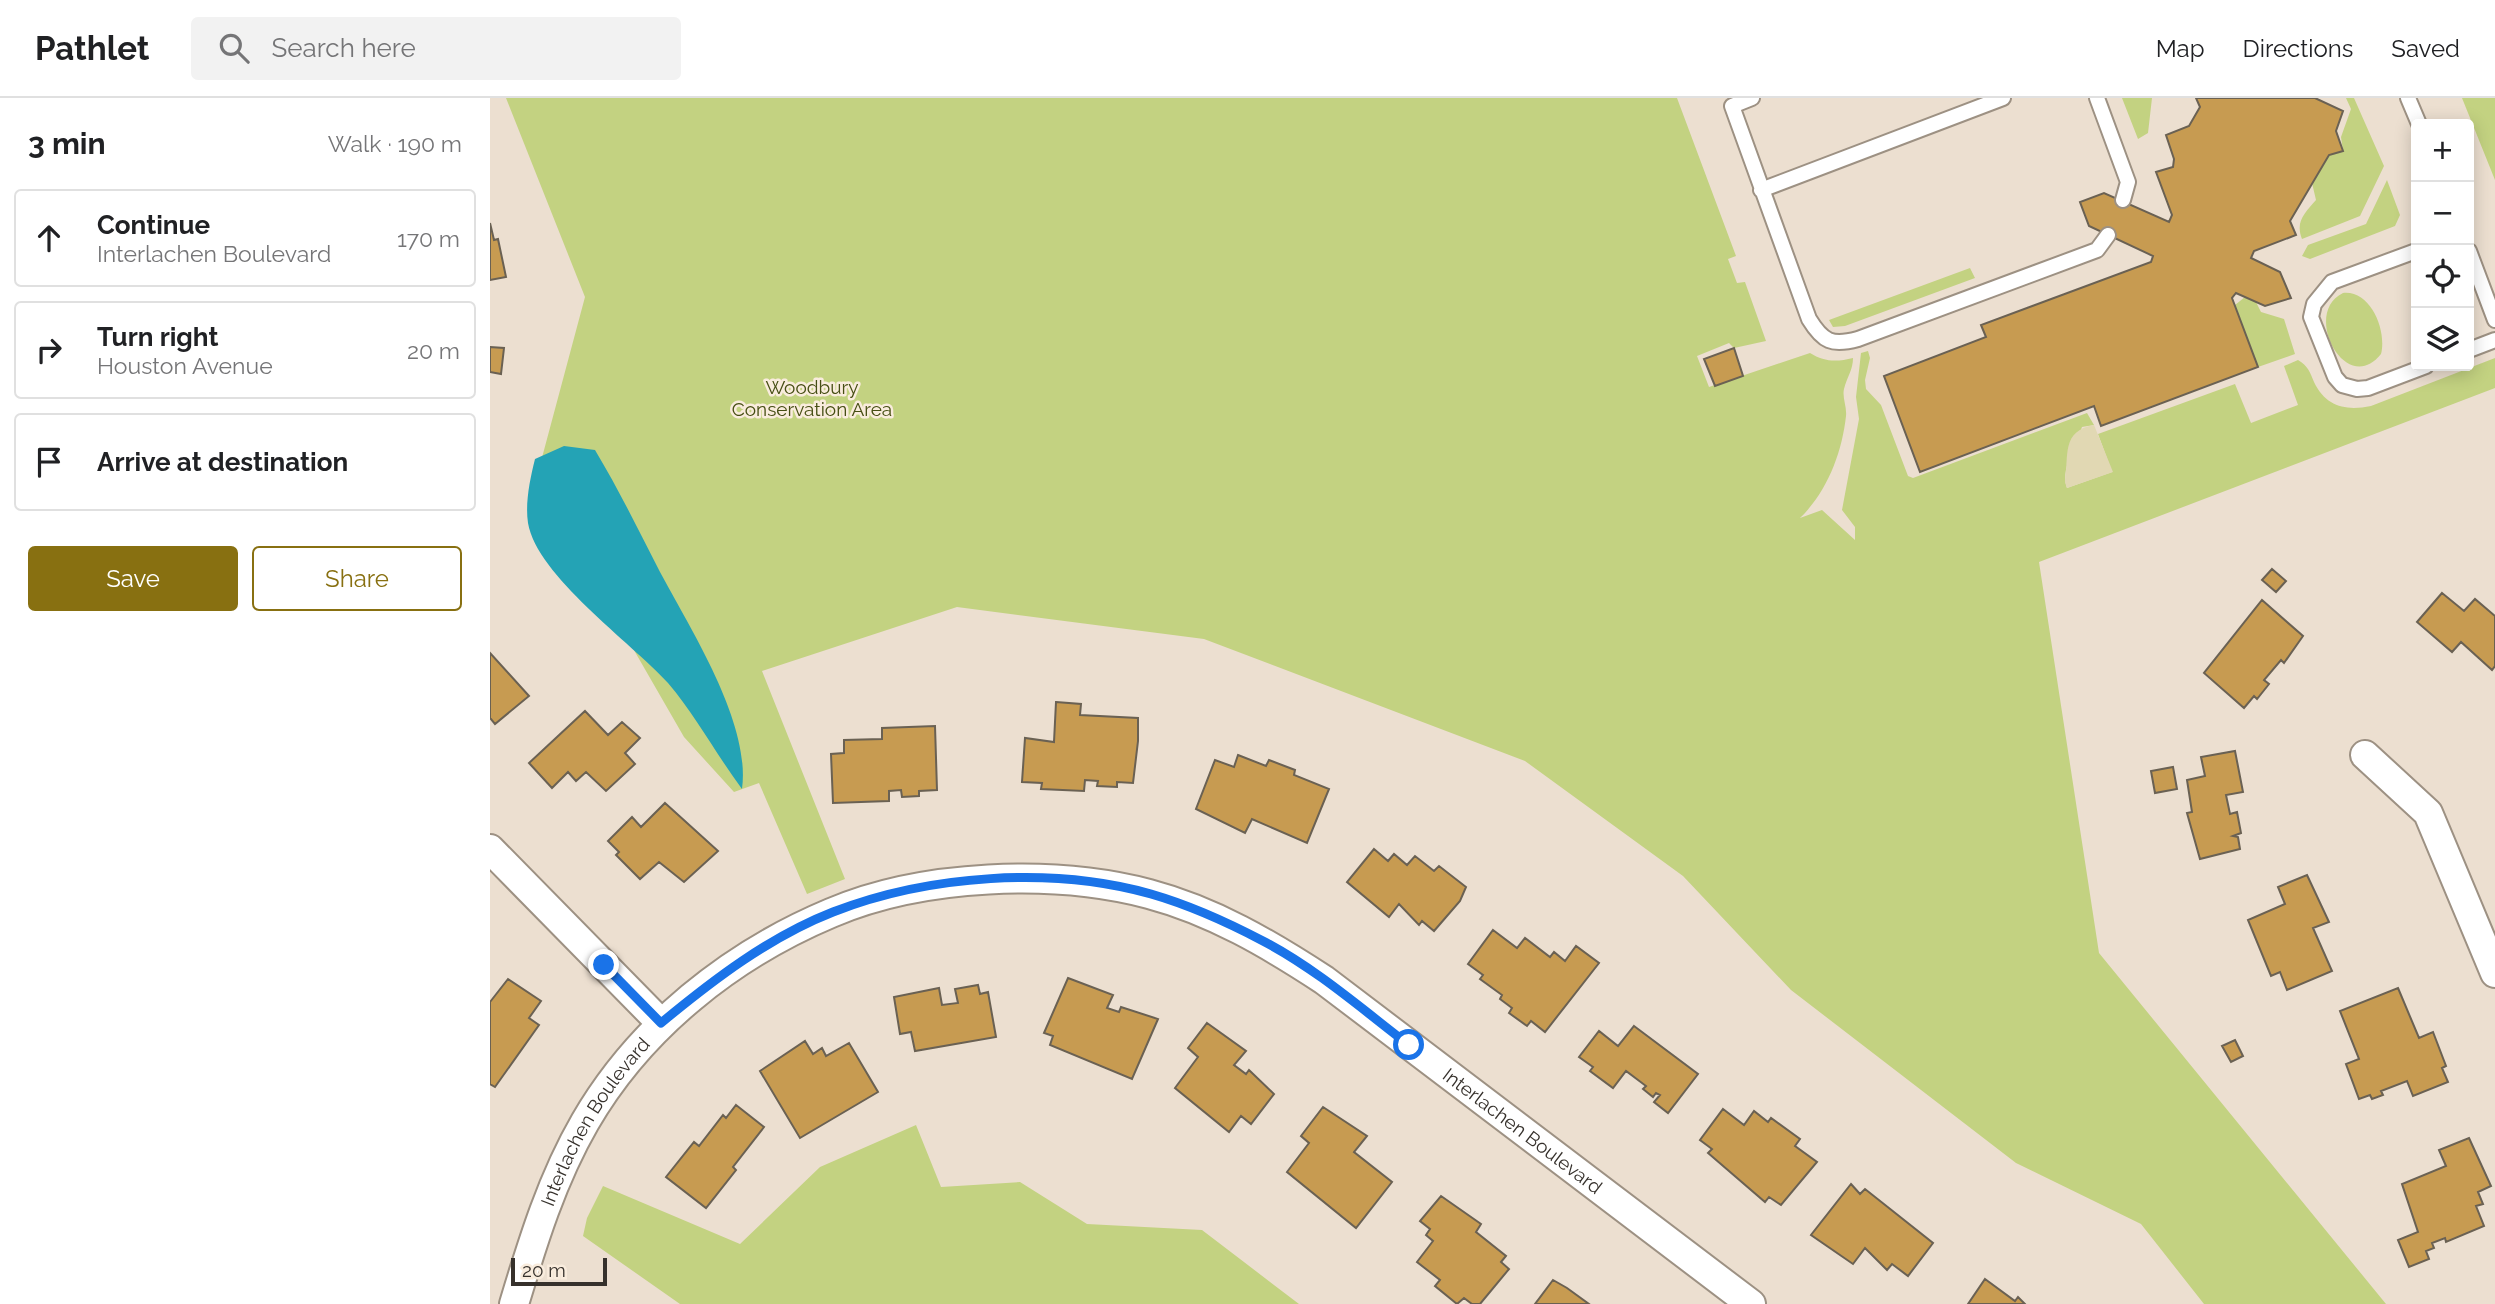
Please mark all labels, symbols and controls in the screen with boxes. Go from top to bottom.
search box [191,17,681,80]
text: Pathlet [35,29,149,68]
icon: search [215,29,253,67]
text: Search here [271,33,416,63]
text: Map [2156,34,2205,63]
text: Directions [2243,34,2353,63]
text: Saved [2391,34,2460,63]
map controls [2411,119,2474,371]
button: + [2411,119,2474,182]
text: 3 min [28,126,106,161]
text: Walk · 190 m [328,130,462,157]
button: − [2411,182,2474,245]
text: Continue [97,210,210,240]
icon: ahead [30,219,68,257]
text: 170 m [397,225,460,252]
text: Interlachen Boulevard [97,240,331,267]
button: locate [2411,245,2474,308]
button: layers [2411,308,2474,371]
text: Turn right [97,322,218,352]
icon: right [30,331,68,369]
text: 20 m [407,337,460,364]
text: Houston Avenue [97,352,273,379]
park label: Woodbury Conservation Area [732,376,892,420]
icon: arrive [30,443,68,481]
text: Arrive at destination [97,447,348,477]
button: Save [28,546,238,611]
button: Share [252,546,462,611]
route end [588,949,619,980]
route start [1393,1029,1424,1060]
street label: Interlachen Boulevard [536,1033,654,1209]
street label: Interlachen Boulevard [1439,1063,1607,1198]
scale bar [511,1255,607,1287]
text: 20 m [522,1259,566,1281]

